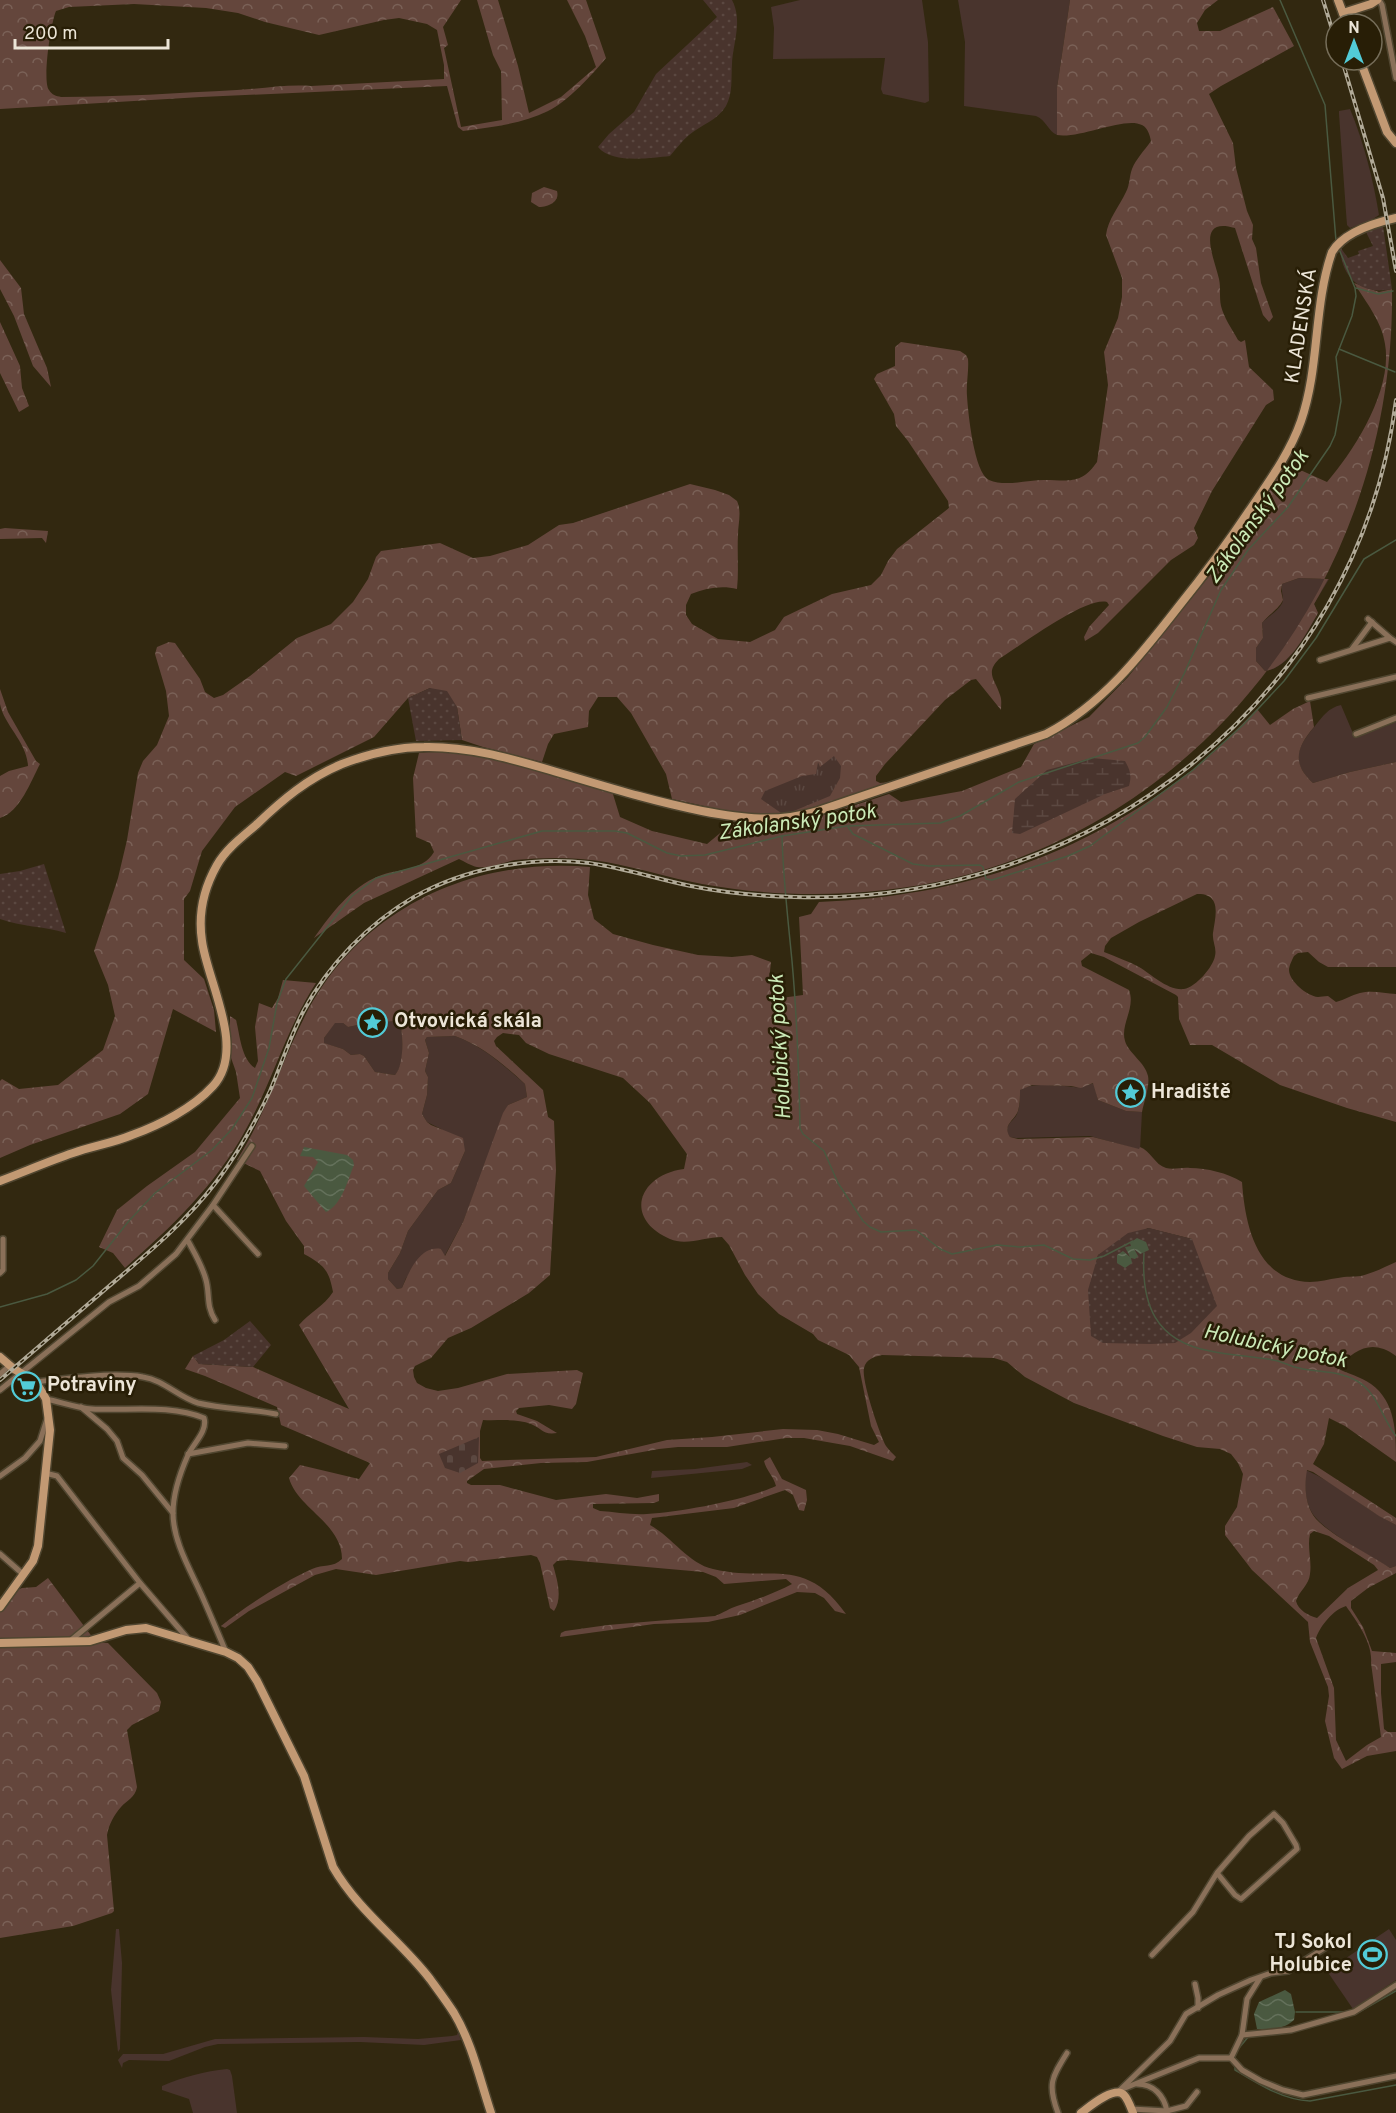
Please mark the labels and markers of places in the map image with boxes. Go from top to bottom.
place icon: Otvovická skála [357,1006,389,1038]
place label: Otvovická skála [394,1009,542,1035]
place icon: Hradiště [1114,1077,1146,1109]
place label: Hradiště [1151,1080,1231,1106]
supermarket icon: Potraviny [10,1370,42,1402]
place label: Potraviny [47,1373,137,1399]
place label: TJ Sokol Holubice [1269,1930,1352,1979]
sports icon: TJ Sokol Holubice [1357,1939,1389,1971]

